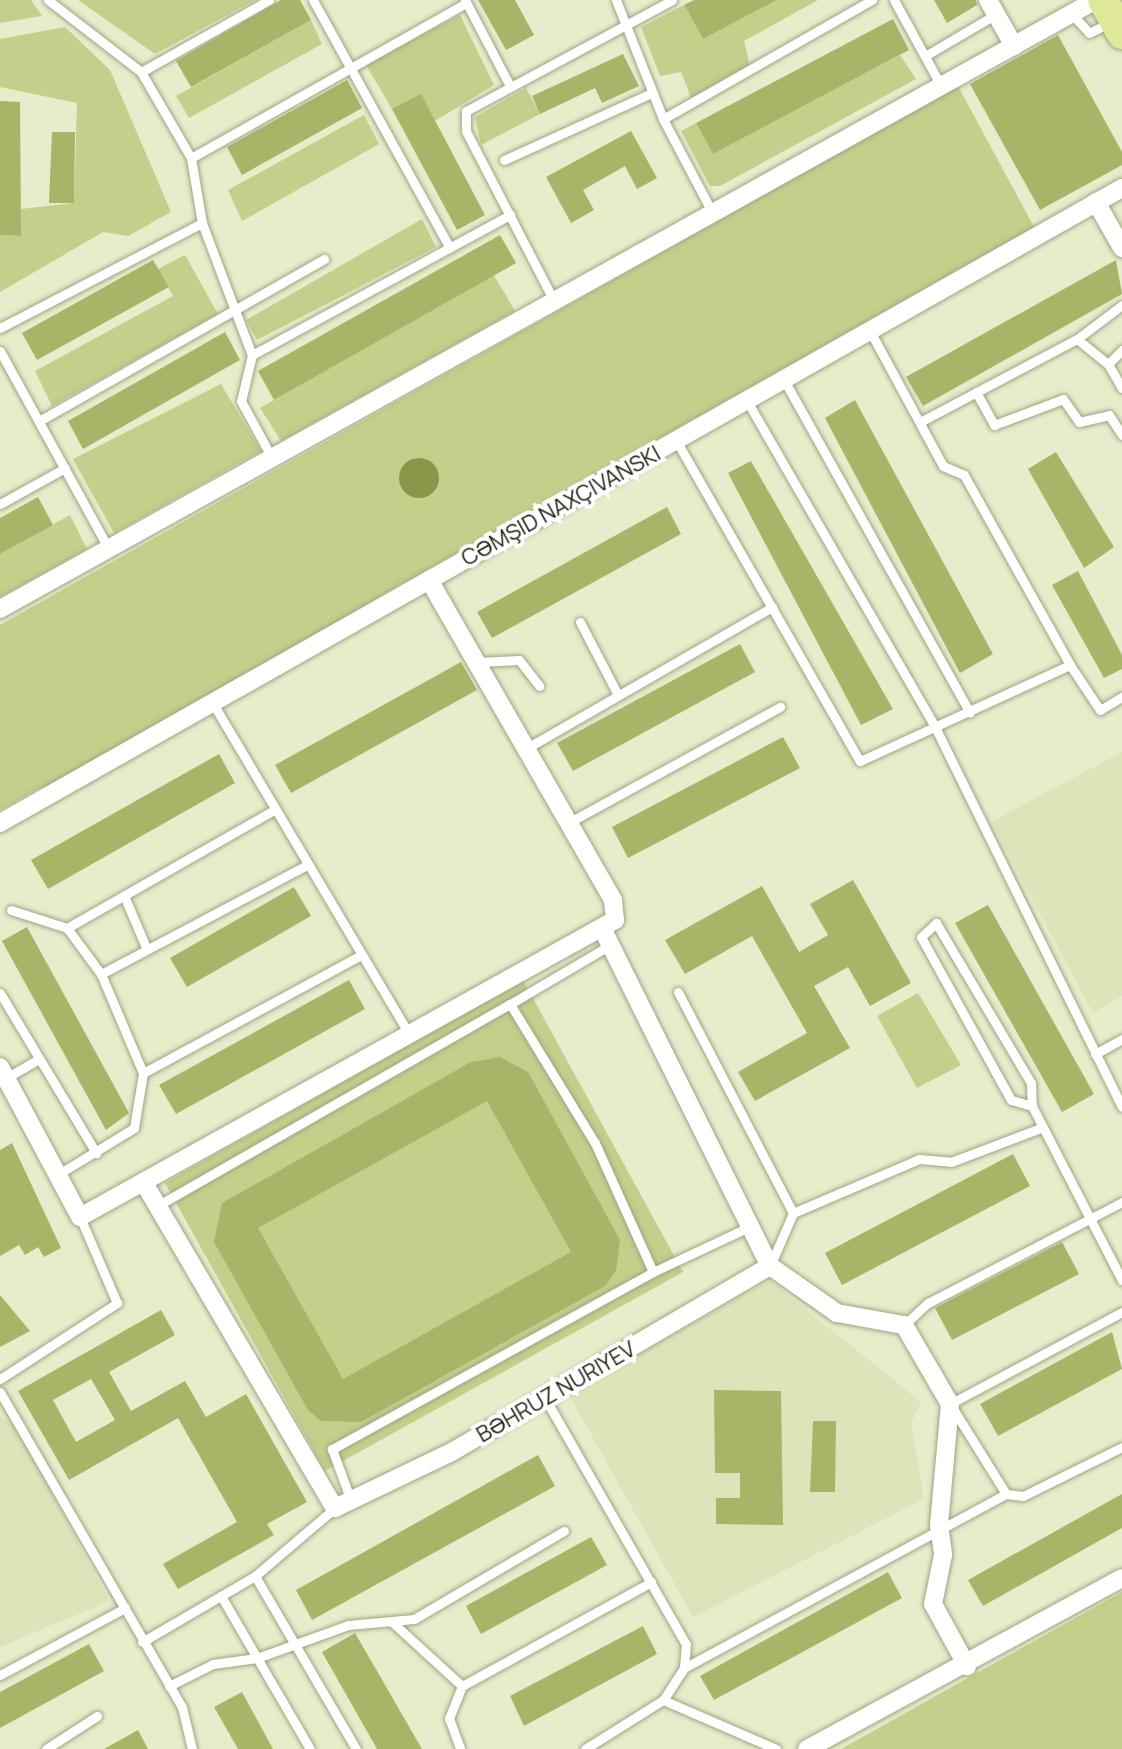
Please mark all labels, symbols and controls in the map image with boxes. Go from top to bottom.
street label: CƏMŞID NAXÇIVANSKI [457,440,665,572]
street label: BƏHRUZ NURIYEV [472,1336,640,1448]

